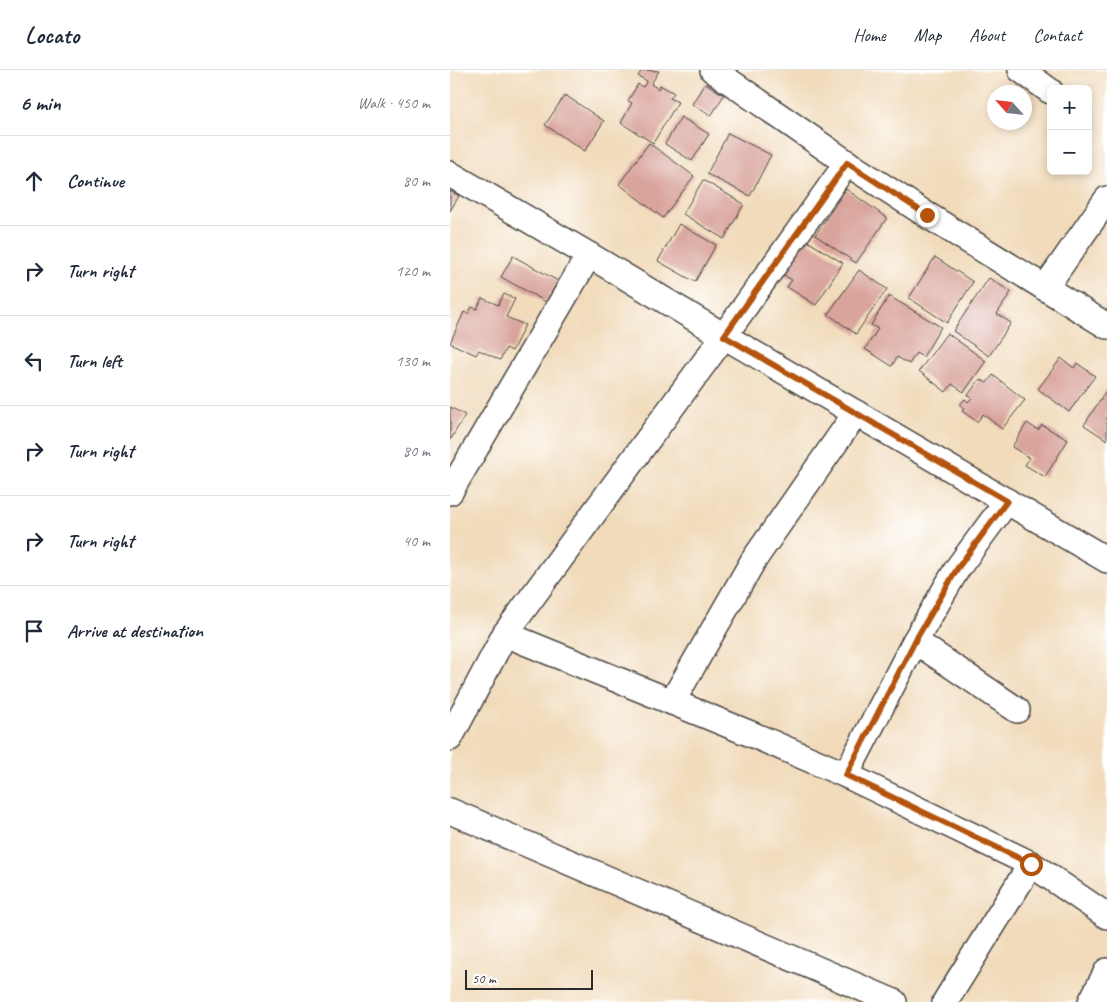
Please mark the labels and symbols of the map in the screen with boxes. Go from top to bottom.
north arrow [987,85,1032,130]
route end [916,204,939,227]
route start [1020,853,1043,876]
scale bar [465,967,592,990]

